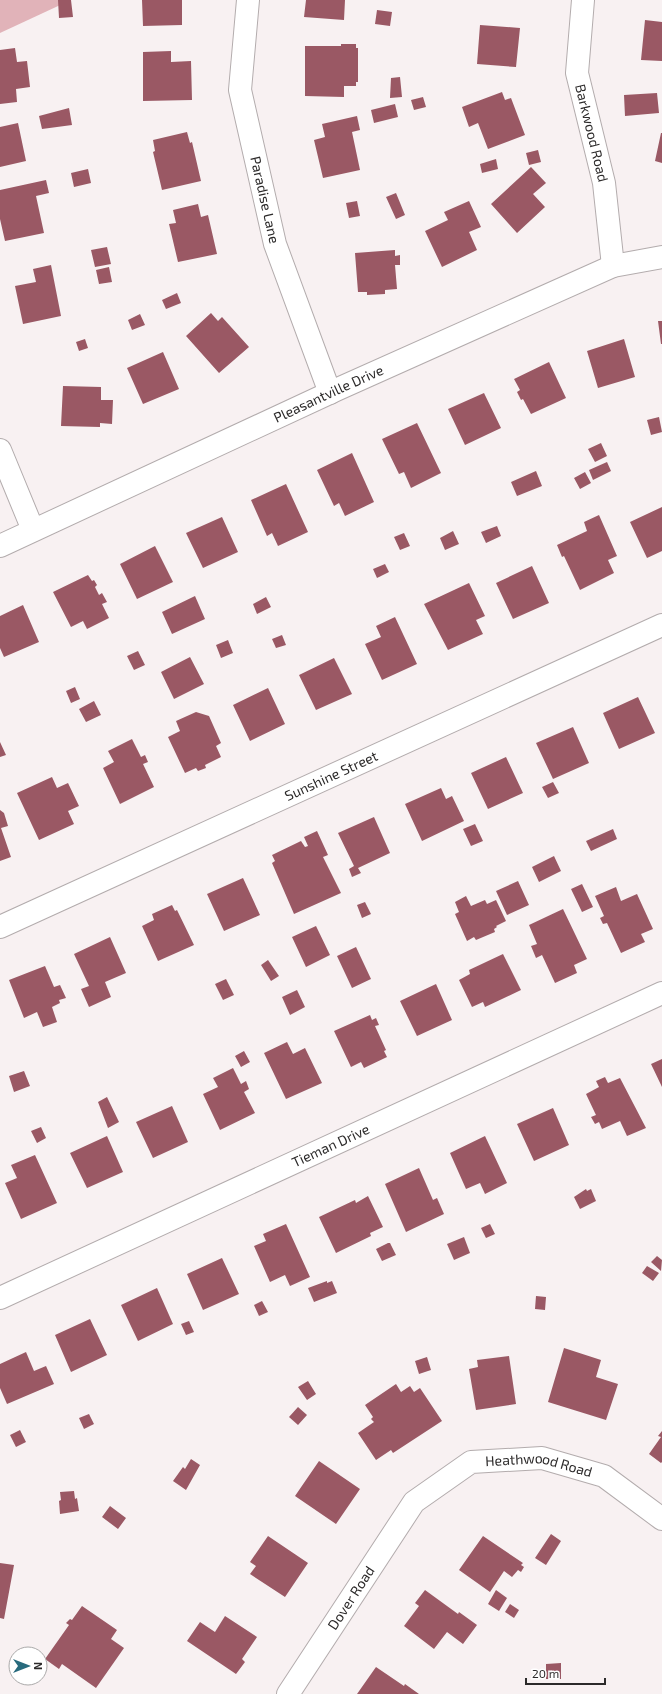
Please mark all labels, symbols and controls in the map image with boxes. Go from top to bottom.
street label: Barkwood Road [572,82,612,183]
street label: Paradise Lane [247,154,284,245]
street label: Pleasantville Drive [270,361,386,426]
street label: Sunshine Street [282,747,380,804]
street label: Tieman Drive [289,1120,372,1170]
street label: Heathwood Road [485,1449,594,1480]
street label: Dover Road [324,1562,378,1633]
north arrow [8,1646,48,1686]
scale bar [526,1660,605,1686]
text: N [32,1662,45,1670]
text: 20 m [532,1666,559,1680]

